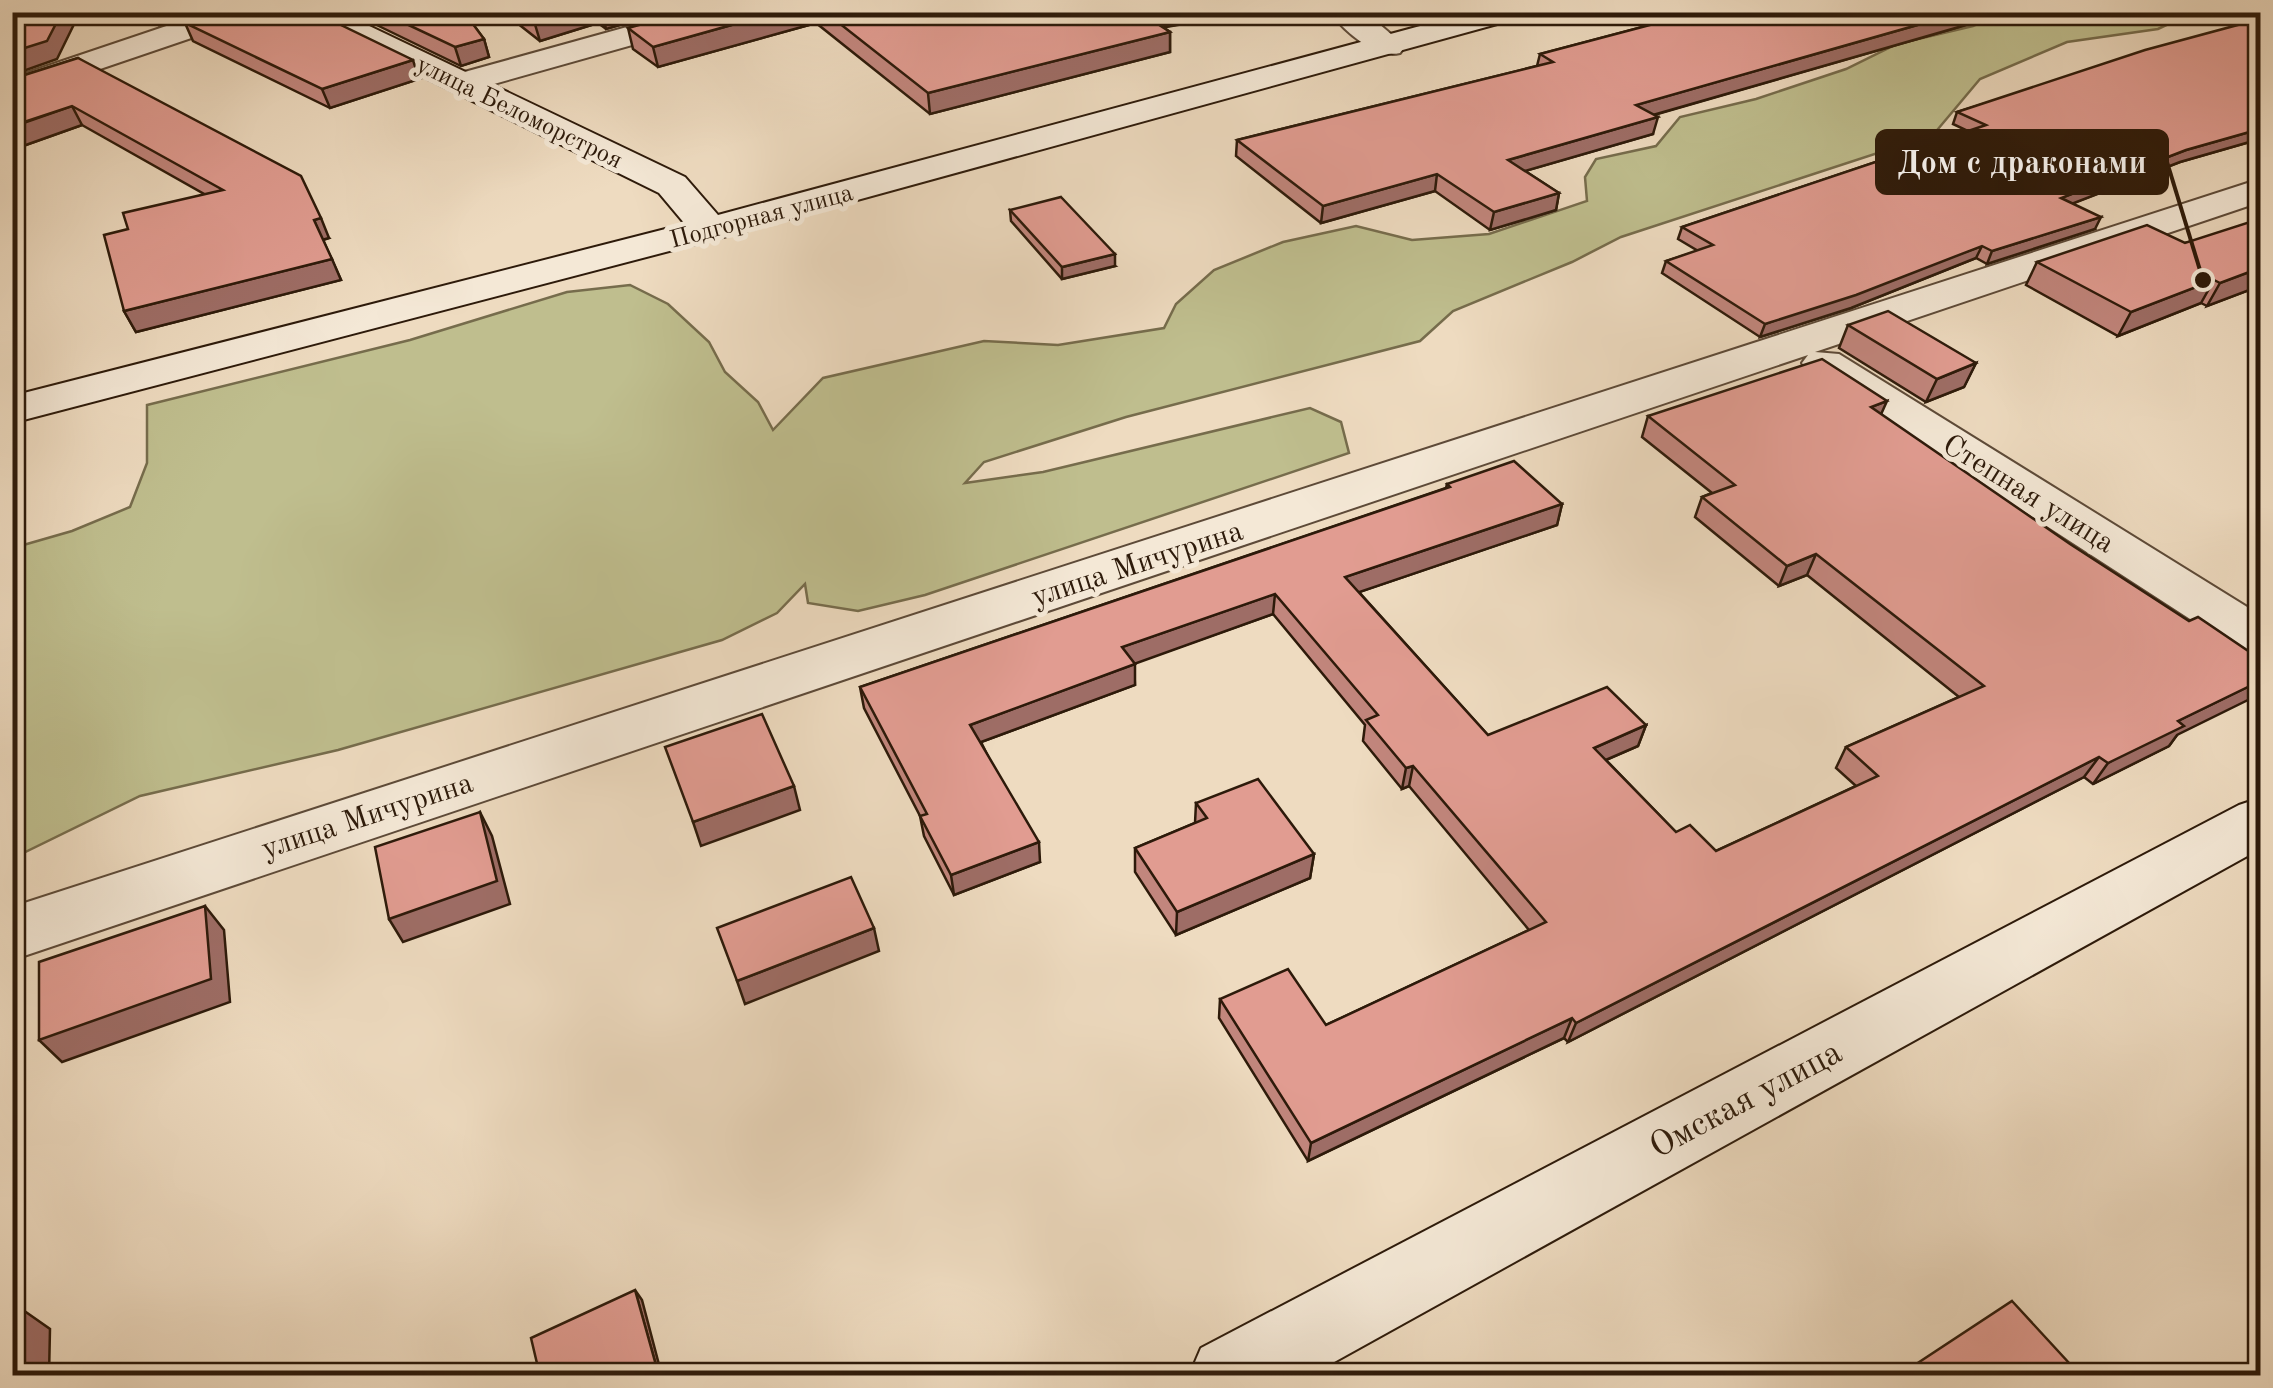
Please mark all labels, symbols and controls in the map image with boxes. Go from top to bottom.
street label: улица Беломорстроя [412,52,626,174]
callout: Дом с драконами [1877,131,2167,193]
text: Дом с драконами [1897,149,2147,181]
street label: Подгорная улица [667,181,856,254]
street label: Степная улица [1937,430,2119,560]
street label: улица Мичурина [1028,517,1247,613]
street label: улица Мичурина [258,769,477,865]
street label: Омская улица [1644,1035,1848,1165]

